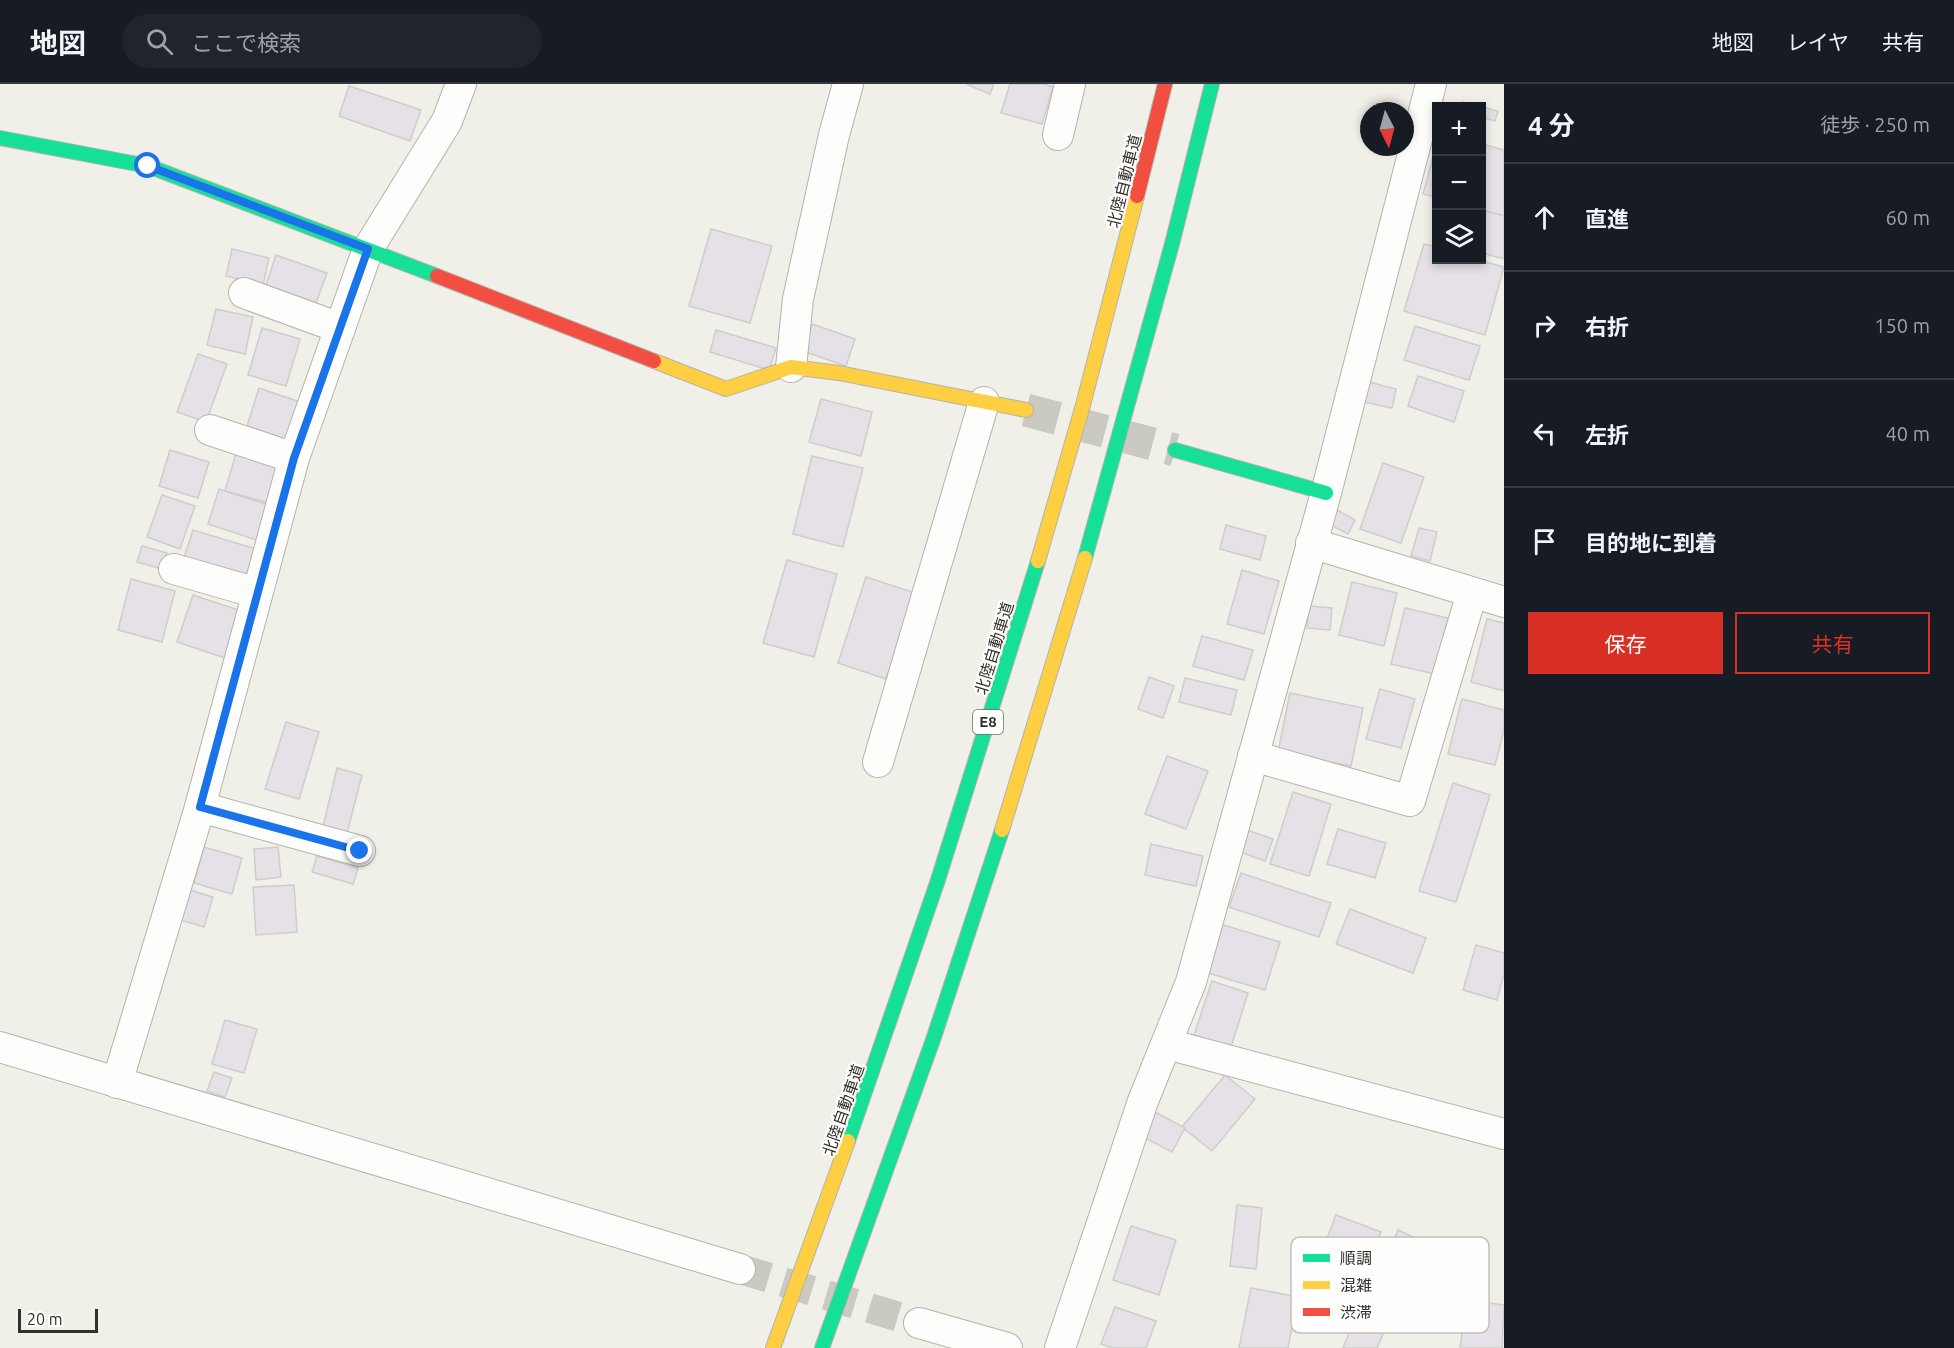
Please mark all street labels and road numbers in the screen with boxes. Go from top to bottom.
street label: 北陸自動車道 [1104,132,1144,230]
street label: 北陸自動車道 [971,599,1017,697]
road number: E8 [973,710,1003,734]
street label: 北陸自動車道 [819,1062,867,1158]

